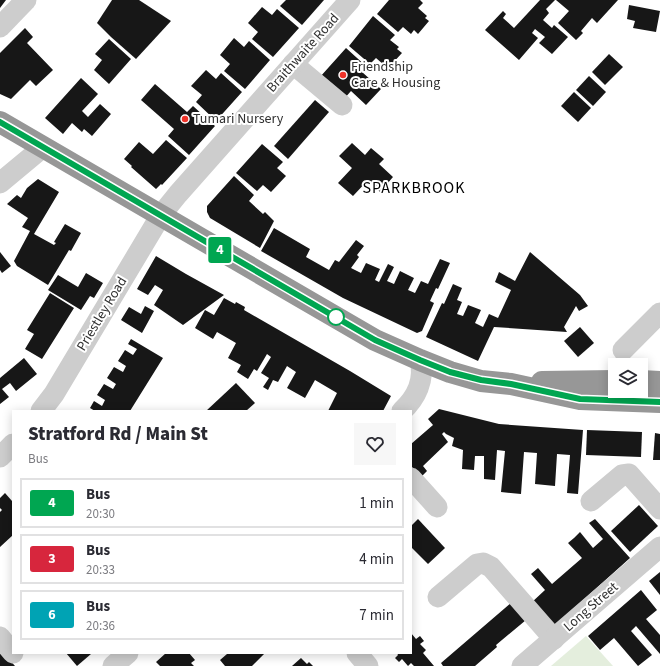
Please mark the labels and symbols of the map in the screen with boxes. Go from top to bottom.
street label: Braithwaite Road [262,9,344,97]
place label: Friendship Care & Housing [351,57,440,93]
marker: Friendship Care & Housing [338,70,348,80]
place label: Tumari Nursery [193,109,284,129]
marker: Tumari Nursery [180,114,190,124]
district label: SPARKBROOK [363,177,465,199]
line badge: 4 [207,237,233,263]
street label: Priestley Road [72,273,132,355]
unlabelled marker [327,308,345,326]
street label: Long Street [559,577,623,636]

